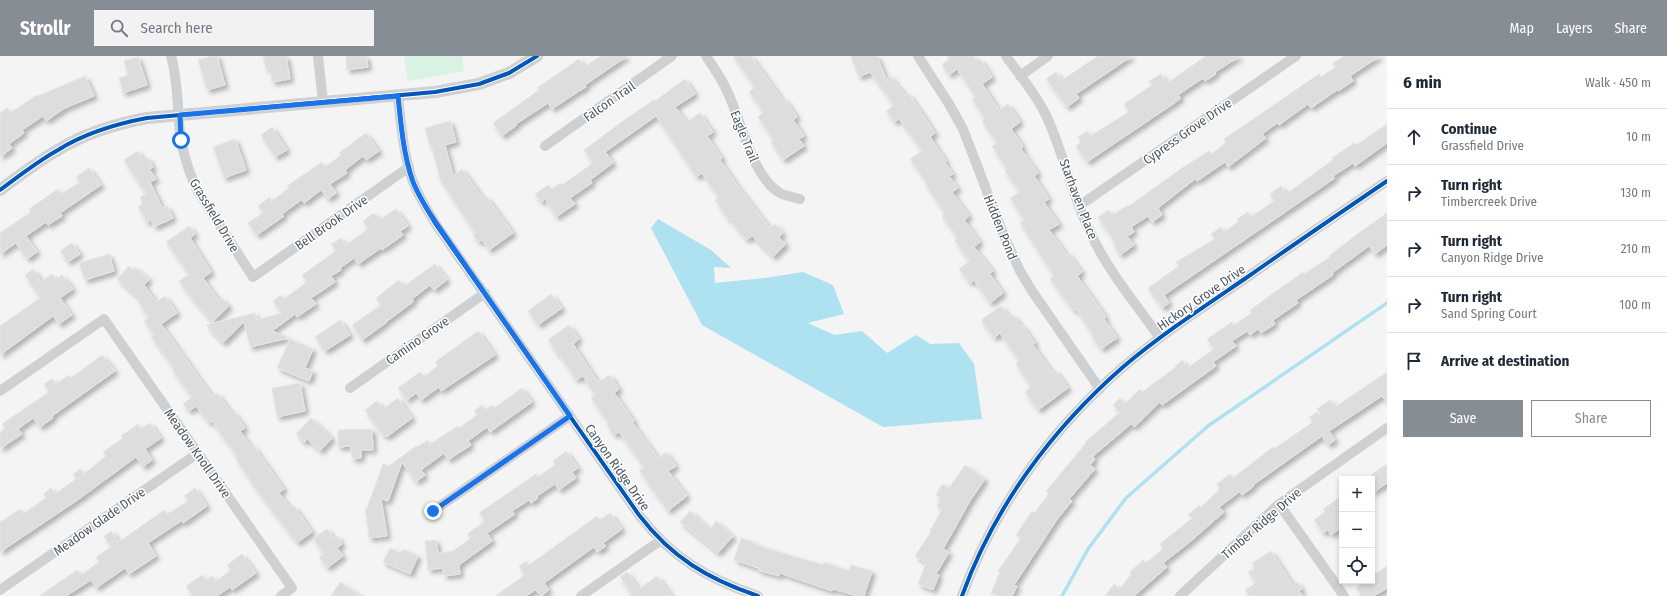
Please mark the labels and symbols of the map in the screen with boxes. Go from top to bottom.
street label: Falcon Trail [581,78,638,125]
street label: Cypress Grove Drive [1140,95,1234,168]
street label: Eagle Trail [727,108,762,165]
route start [172,131,190,149]
street label: Starhaven Place [1056,157,1101,241]
street label: Grassfield Drive [187,176,242,255]
street label: Bell Brook Drive [292,192,370,253]
street label: Hidden Pond [981,193,1020,262]
street label: Hickory Grove Drive [1154,261,1248,333]
street label: Camino Grove [383,313,452,368]
street label: Meadow Knoll Drive [161,406,234,501]
street label: Canyon Ridge Drive [582,421,653,513]
street label: Meadow Glade Drive [51,484,148,559]
street label: Timber Ridge Drive [1219,485,1304,562]
route end [424,502,442,520]

